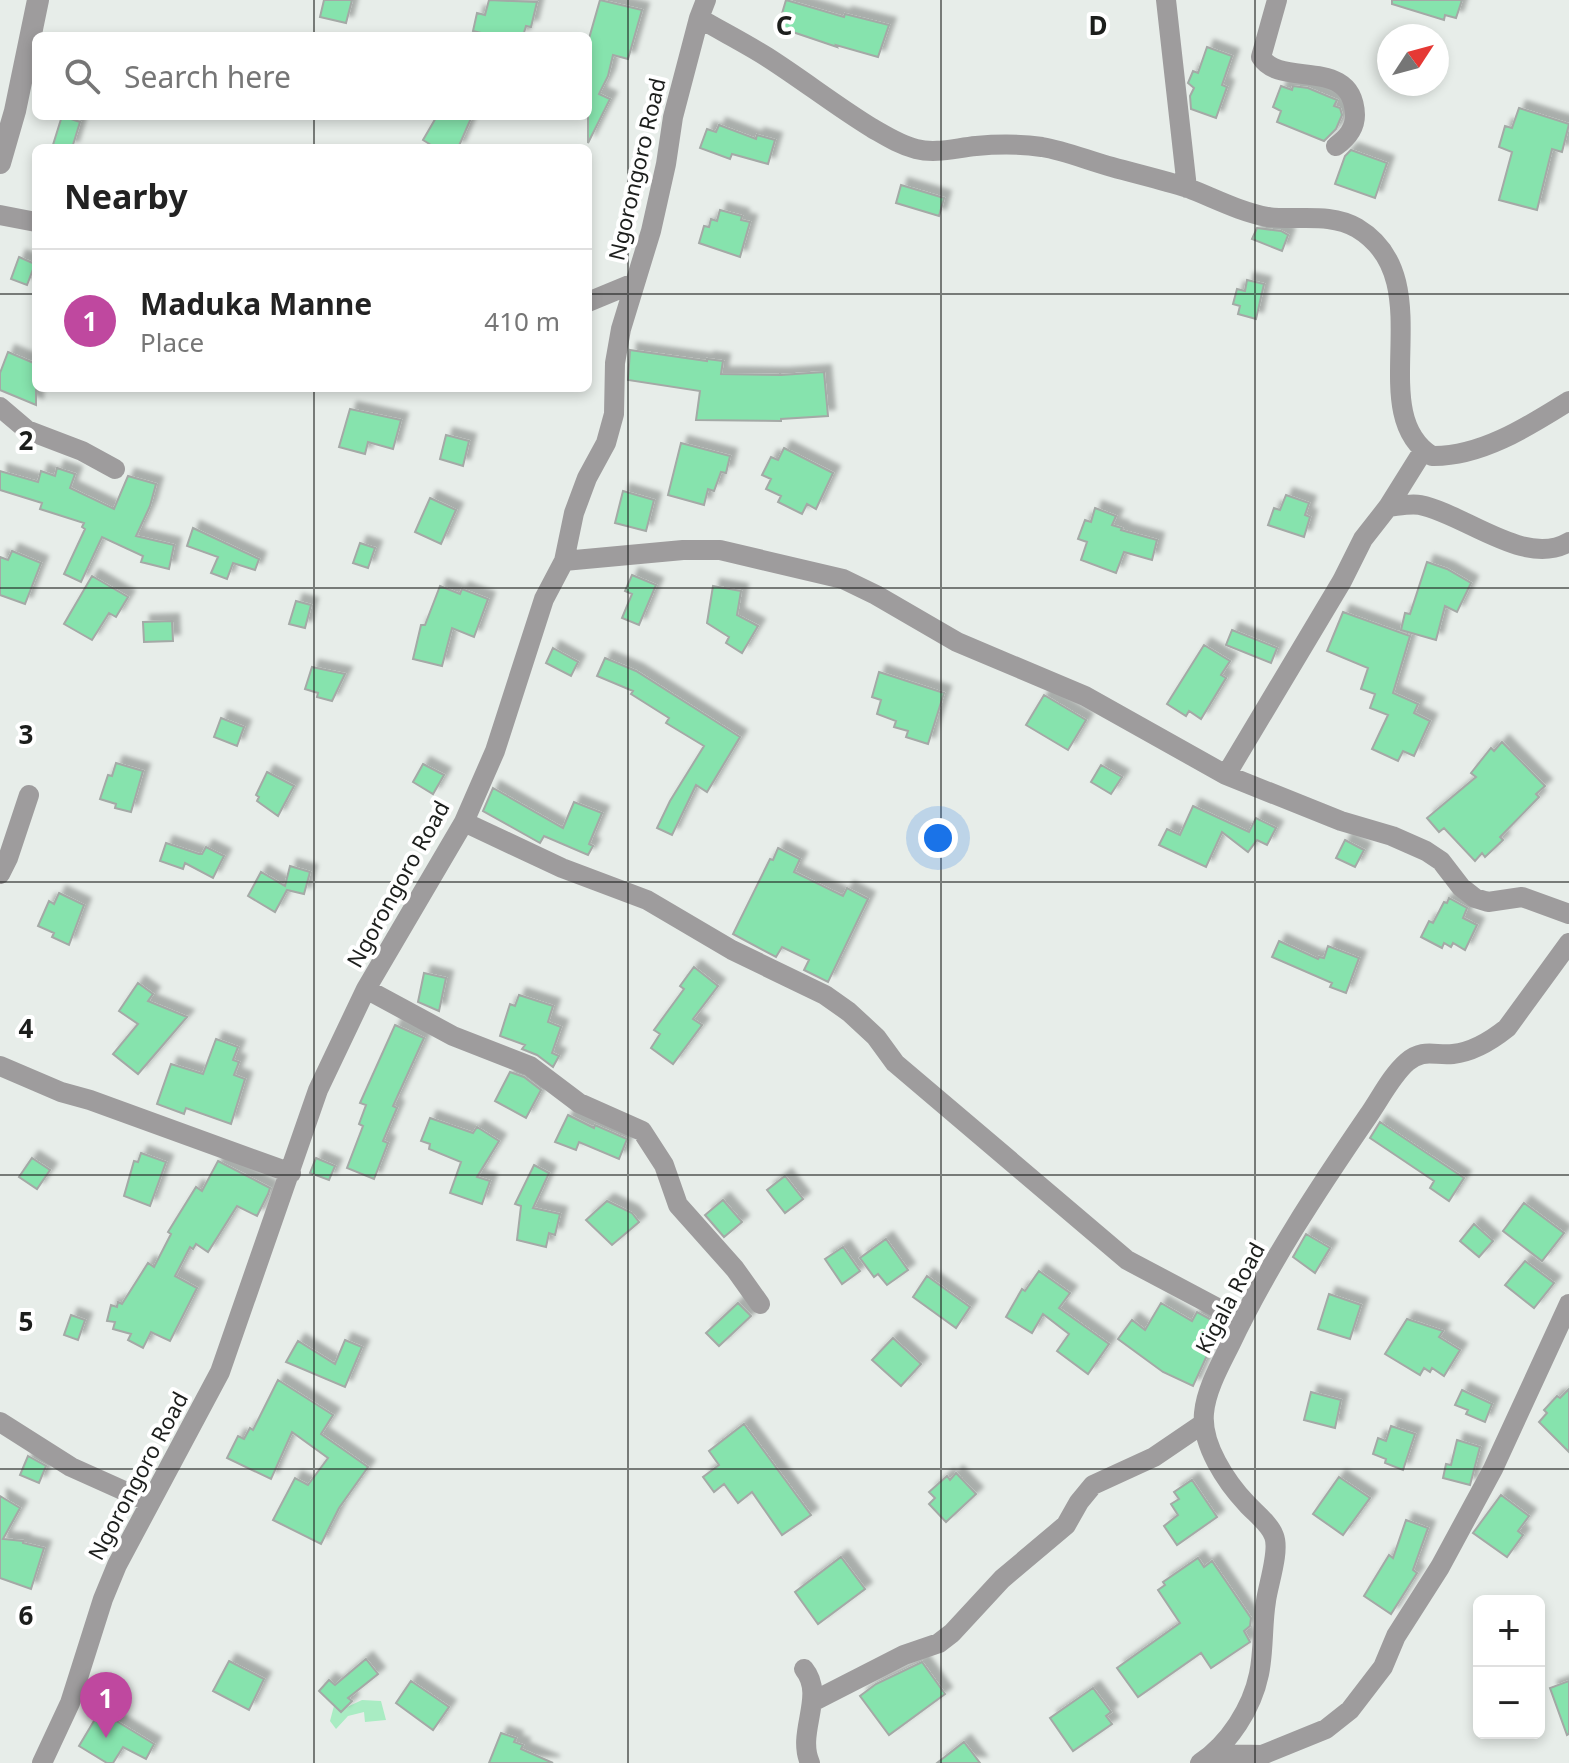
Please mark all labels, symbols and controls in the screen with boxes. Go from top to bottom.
text: C [776,7,792,43]
text: D [1088,7,1108,43]
north arrow [1377,24,1449,96]
search box [32,32,592,120]
icon: search [60,54,104,98]
text: Search here [124,56,291,97]
street label: Ngorongoro Road [600,75,672,263]
text: Nearby [64,173,188,219]
text: Maduka Manne [140,283,372,324]
text: 1 [83,303,97,339]
text: 410 m [484,303,560,339]
text: Place [140,324,204,360]
text: 2 [19,422,34,458]
text: 3 [19,716,33,752]
street label: Ngorongoro Road [339,795,455,972]
your location [918,818,958,858]
text: 4 [19,1010,34,1046]
street label: Kigala Road [1187,1237,1271,1358]
text: 5 [19,1303,33,1339]
street label: Ngorongoro Road [80,1386,194,1565]
map controls [1473,1595,1545,1739]
button: + [1473,1595,1545,1667]
text: 6 [19,1597,34,1633]
button: − [1473,1667,1545,1739]
pin: 1 [80,1672,132,1738]

